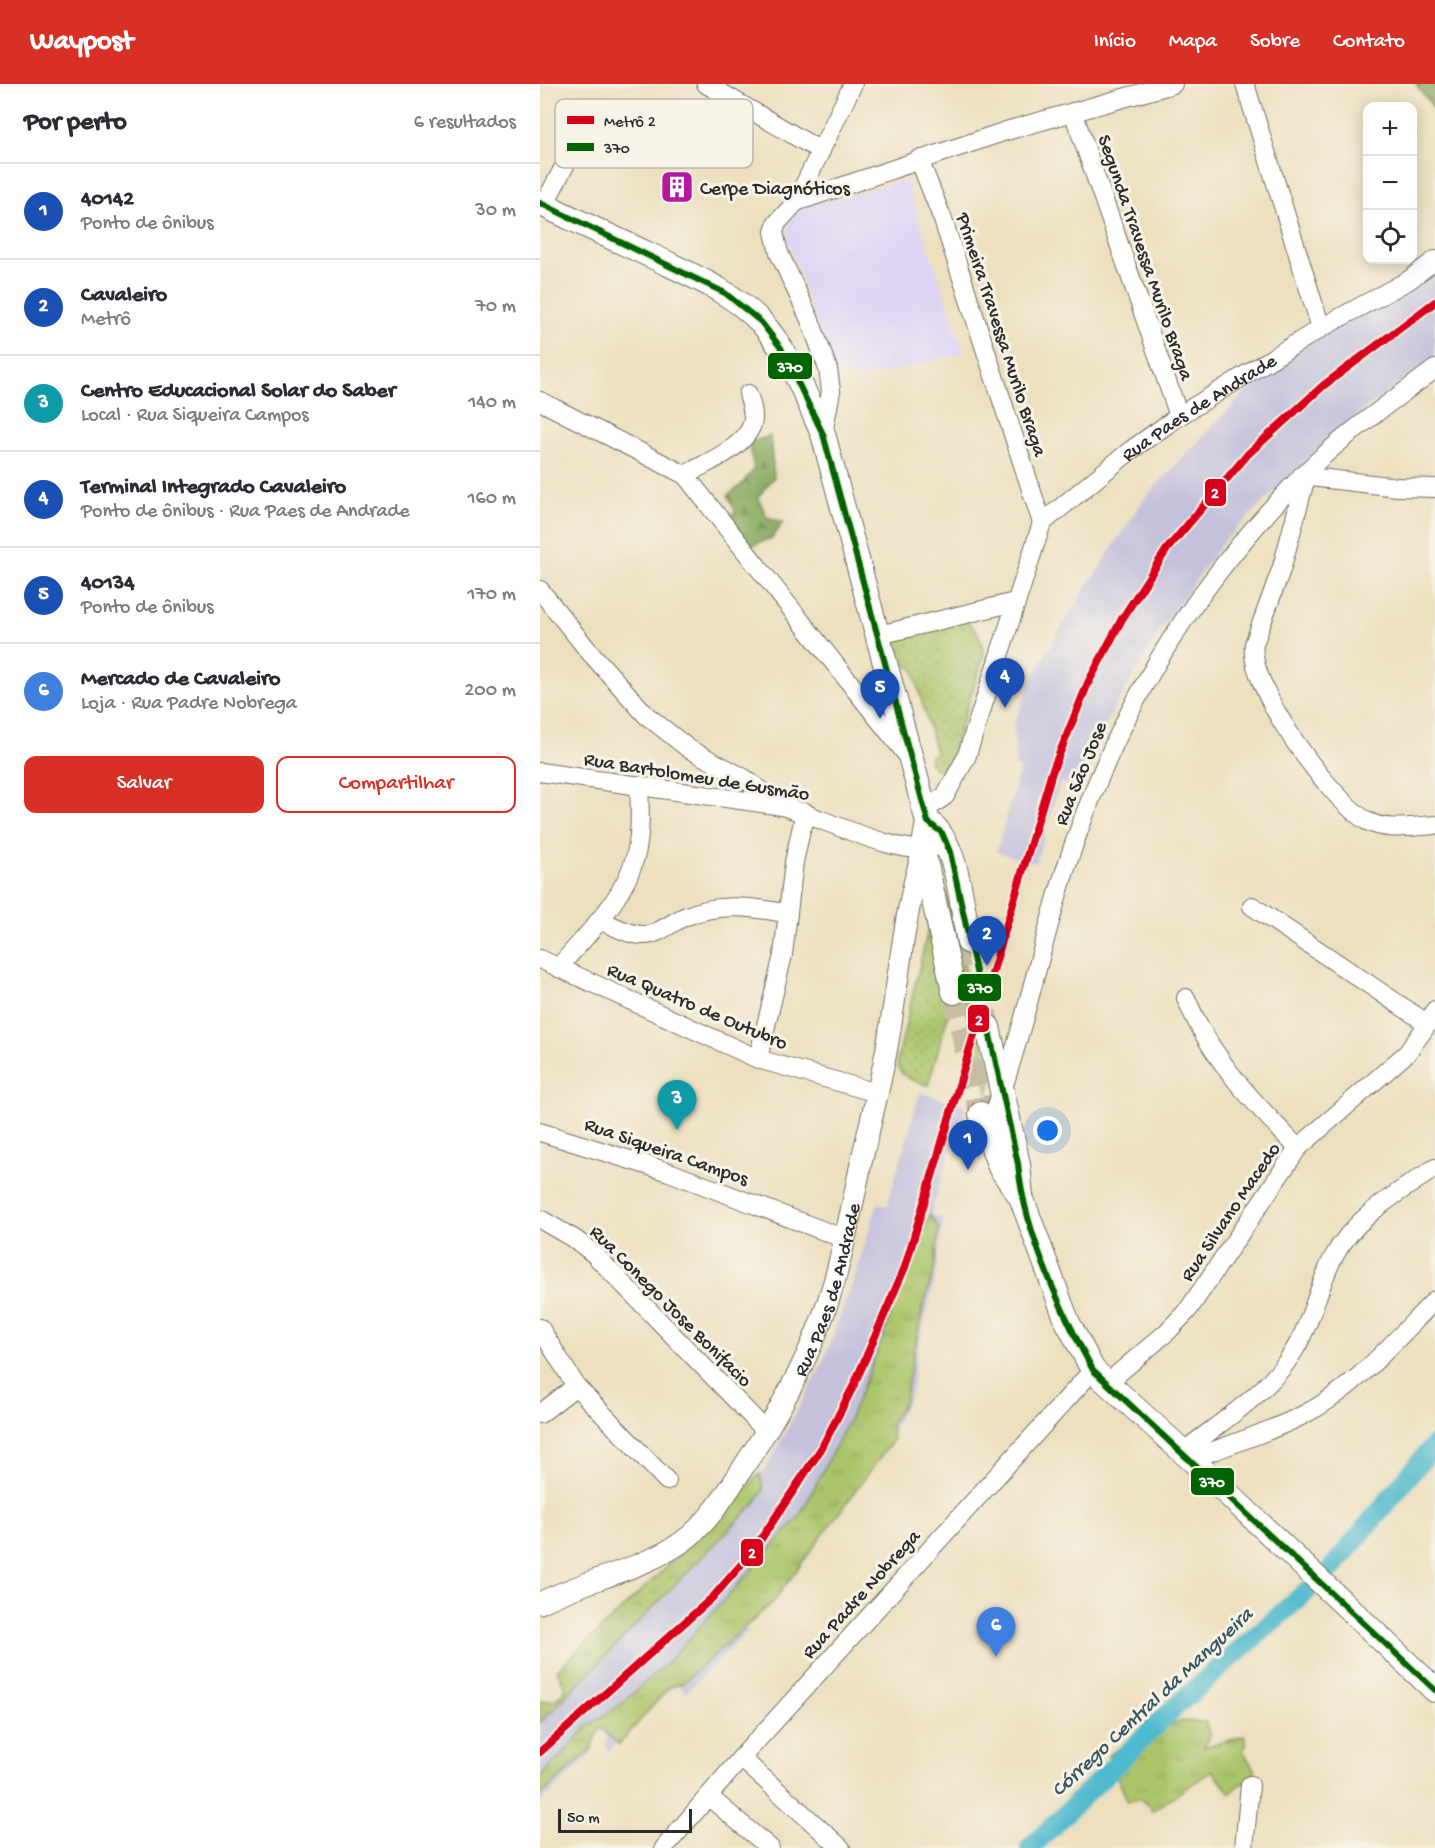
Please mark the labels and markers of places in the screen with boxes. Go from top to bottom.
building icon: Cerpe Diagnóticos [659,169,695,205]
place label: Cerpe Diagnóticos [700,179,851,202]
pin: 4 [986,658,1024,708]
pin: 5 [860,670,900,719]
pin: 2 [968,916,1006,966]
pin: 3 [658,1080,696,1130]
pin: 1 [948,1120,988,1170]
pin: 6 [976,1608,1016,1657]

